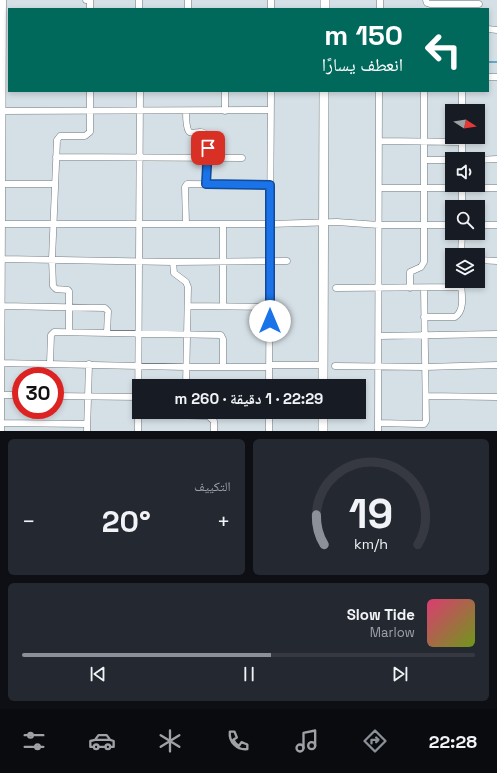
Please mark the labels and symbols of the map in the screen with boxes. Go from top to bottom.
north arrow [445,104,485,144]
pin [191,131,225,165]
position arrow [249,300,291,342]
speed limit sign: 30 [12,367,64,419]

